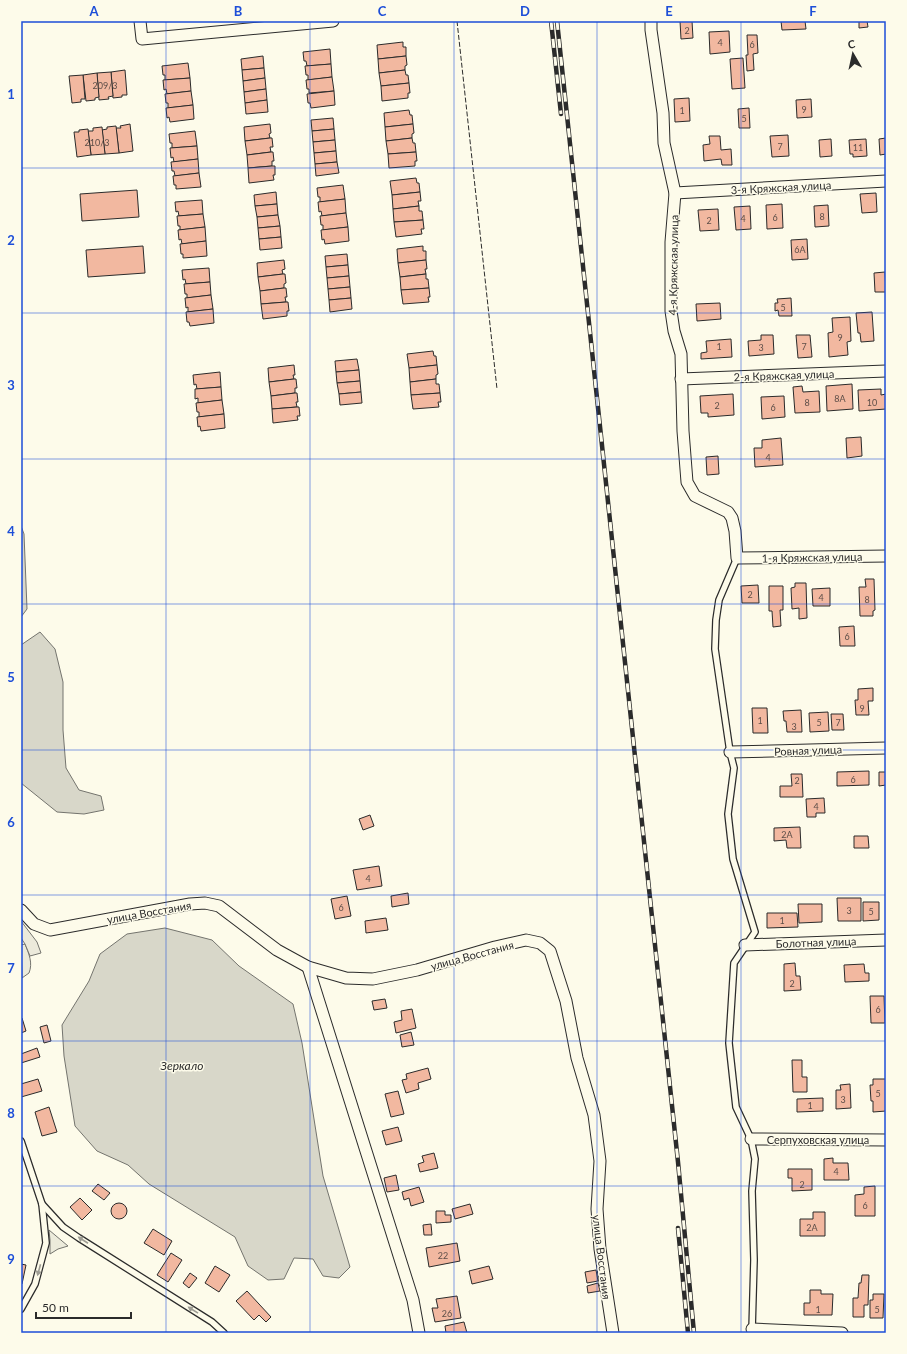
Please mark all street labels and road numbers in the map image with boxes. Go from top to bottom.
street label: 3-я Кряжская улица [730,178,832,196]
street label: 4-я Кряжская улица [666,215,680,315]
street label: 2-я Кряжская улица [733,367,835,383]
street label: 1-я Кряжская улица [762,550,862,564]
street label: Ровная улица [774,742,842,758]
street label: улица Восстания [106,898,192,926]
street label: Болотная улица [775,934,857,950]
street label: улица Восстания [429,938,515,972]
street label: Серпуховская улица [767,1133,869,1146]
street label: улица Восстания [590,1214,614,1300]

